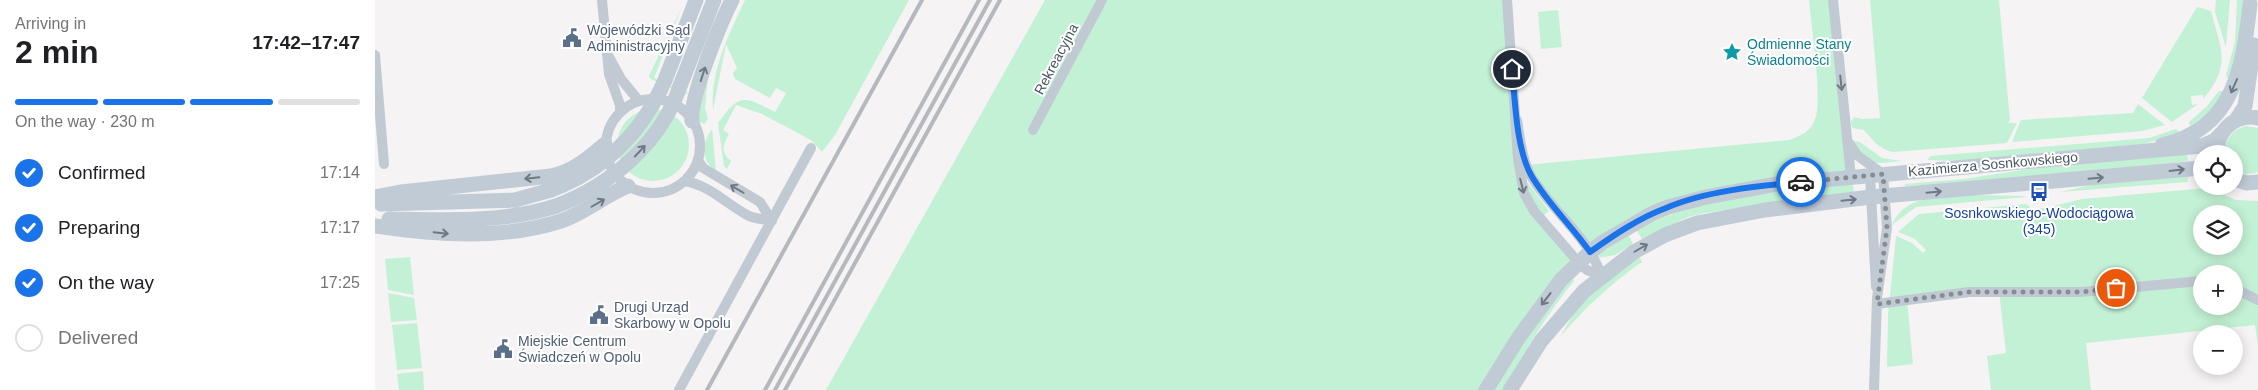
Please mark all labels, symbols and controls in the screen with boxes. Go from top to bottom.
text: Arriving in [15,15,86,32]
street label: Rekreacyjna [1031,21,1081,97]
place label: Wojewódzki Sąd Administracyjny [587,22,690,54]
public building icon: Wojewódzki Sąd Administracyjny [561,27,583,49]
text: 17:42–17:47 [252,32,360,53]
text: 2 min [15,34,99,70]
place label: Odmienne Stany Świadomości [1747,36,1851,68]
place icon: Odmienne Stany Świadomości [1721,41,1743,63]
pin [1491,48,1533,90]
icon: home [1498,55,1526,83]
one-way arrow [699,66,709,82]
one-way arrow [1836,75,1846,91]
one-way arrow [2229,78,2239,93]
text: On the way · 230 m [15,113,155,130]
one-way arrow [634,144,646,157]
map controls [2193,145,2243,375]
button: locate [2193,145,2243,195]
street label: Kazimierza Sosnkowskiego [1907,149,2079,179]
courier [1776,157,1826,207]
icon: check [15,159,43,187]
text: Confirmed [58,162,146,183]
text: 17:14 [320,164,360,181]
one-way arrow [2169,165,2185,175]
icon: car [1787,168,1815,196]
one-way arrow [524,173,540,183]
one-way arrow [2087,174,2103,183]
one-way arrow [1518,178,1528,194]
bus stop icon: Sosnkowskiego-Wodociągowa (345) [2028,181,2050,203]
one-way arrow [730,184,745,193]
one-way arrow [1926,187,1942,197]
one-way arrow [1840,195,1856,205]
one-way arrow [590,197,604,207]
place label: Sosnkowskiego-Wodociągowa (345) [1944,205,2134,237]
button: layers [2193,205,2243,255]
icon: check [15,214,43,242]
text: Preparing [58,217,140,238]
text: 17:17 [320,219,360,236]
one-way arrow [433,228,449,238]
one-way arrow [1634,242,1648,252]
button: + [2193,265,2243,315]
pin [2095,267,2137,309]
icon: check [15,269,43,297]
text: On the way [58,272,154,293]
text: 17:25 [320,274,360,291]
icon: bag [2102,274,2130,302]
one-way arrow [1541,292,1552,305]
place label: Drugi Urząd Skarbowy w Opolu [614,299,731,331]
public building icon: Drugi Urząd Skarbowy w Opolu [588,304,610,326]
button: − [2193,325,2243,375]
text: Delivered [58,327,138,348]
place label: Miejskie Centrum Świadczeń w Opolu [518,333,641,365]
public building icon: Miejskie Centrum Świadczeń w Opolu [492,338,514,360]

